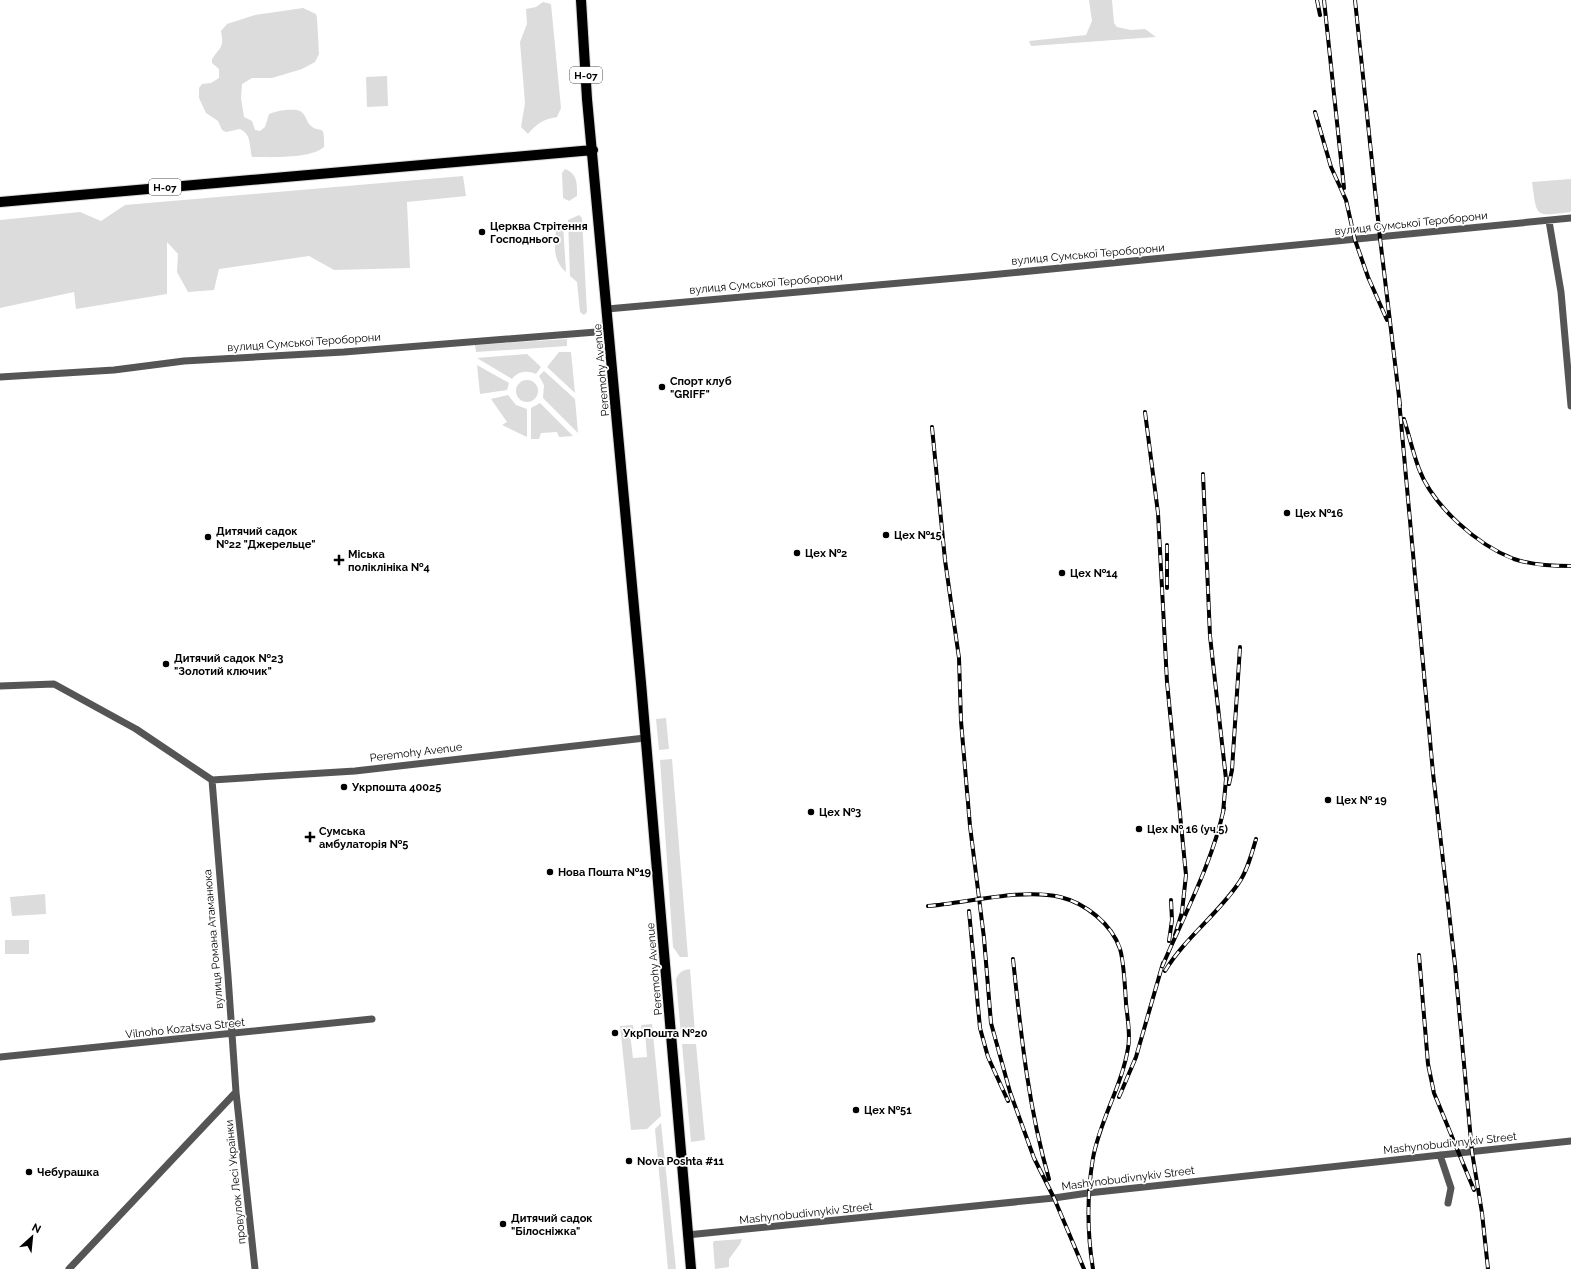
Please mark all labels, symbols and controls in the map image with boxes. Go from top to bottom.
road number: Н-07 [570,67,602,83]
road number: Н-07 [149,179,181,195]
street label: вулиця Сумської Тероборони [1334,209,1488,238]
place label: Церква Стрітення Господнього [490,220,588,246]
marker: Церква Стрітення Господнього [477,227,487,237]
street label: вулиця Сумської Тероборони [1011,241,1165,268]
street label: вулиця Сумської Тероборони [689,270,843,297]
street label: Peremohy Avenue [591,323,612,417]
street label: вулиця Сумської Тероборони [227,331,381,354]
place label: Спорт клуб "GRIFF" [670,375,732,401]
marker: Спорт клуб "GRIFF" [657,382,667,392]
place label: Цех №16 [1295,507,1344,520]
marker: Цех №16 [1282,508,1292,518]
place label: Дитячий садок №22 "Джерельце" [216,525,316,551]
place label: Цех №15 [894,529,942,542]
marker: Цех №15 [881,530,891,540]
marker: Дитячий садок №22 "Джерельце" [203,532,213,542]
place label: Цех №2 [805,547,847,560]
place label: Міська поліклініка №4 [348,548,430,574]
marker: Цех №2 [792,548,802,558]
marker: Міська поліклініка №4 [333,554,345,566]
place label: Цех №14 [1070,567,1118,580]
marker: Цех №14 [1057,568,1067,578]
place label: Дитячий садок №23 "Золотий ключик" [174,652,283,678]
marker: Дитячий садок №23 "Золотий ключик" [161,659,171,669]
street label: Peremohy Avenue [369,740,464,765]
place label: Укрпошта 40025 [351,781,441,794]
marker: Укрпошта 40025 [339,782,349,792]
place label: Цех № 19 [1336,794,1387,807]
marker: Цех № 19 [1323,795,1333,805]
place label: Цех №3 [819,806,861,819]
marker: Цех №3 [806,807,816,817]
place label: Цех № 16 (уч.5) [1147,823,1228,836]
marker: Цех № 16 (уч.5) [1134,824,1144,834]
place label: Сумська амбулаторія №5 [319,825,408,851]
marker: Сумська амбулаторія №5 [304,831,316,843]
place label: Нова Пошта №19 [558,866,652,879]
marker: Нова Пошта №19 [545,867,555,877]
street label: вулиця Романа Атаманюка [201,869,226,1009]
street label: Peremohy Avenue [644,922,665,1016]
street label: Vilnoho Kozatsva Street [125,1016,246,1041]
place label: УкрПошта №20 [622,1027,708,1040]
marker: УкрПошта №20 [610,1028,620,1038]
place label: Цех №51 [864,1104,912,1117]
marker: Цех №51 [851,1105,861,1115]
street label: провулок Лесі Українки [223,1119,248,1245]
street label: Mashynobudivnykiv Street [1383,1130,1518,1157]
place label: Nova Poshta #11 [637,1155,725,1168]
marker: Nova Poshta #11 [624,1156,634,1166]
street label: Mashynobudivnykiv Street [1061,1164,1196,1193]
place label: Чебурашка [37,1166,99,1179]
marker: Чебурашка [24,1167,34,1177]
street label: Mashynobudivnykiv Street [739,1200,874,1227]
place label: Дитячий садок "Білосніжка" [511,1212,593,1238]
north arrow [12,1217,52,1257]
marker: Дитячий садок "Білосніжка" [498,1219,508,1229]
text: N [30,1221,43,1236]

